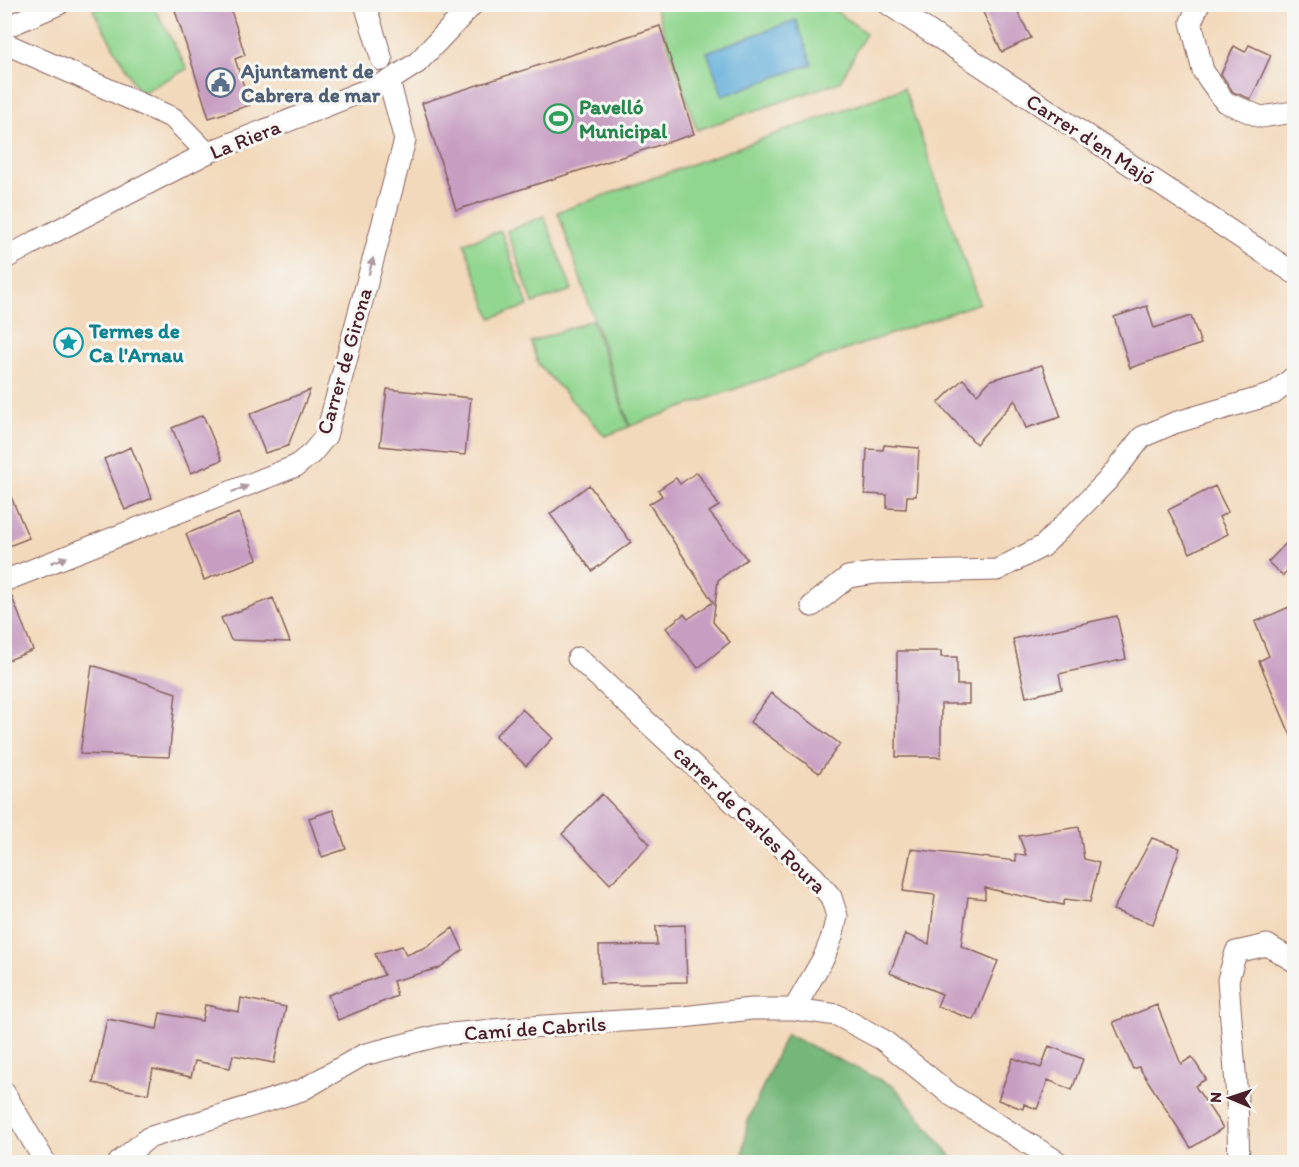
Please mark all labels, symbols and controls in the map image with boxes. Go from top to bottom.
place label: Ajuntament de Cabrera de mar [240,58,381,107]
public building icon: Ajuntament de Cabrera de mar [204,66,236,98]
street label: Carrer d'en Majó [1022,88,1160,190]
place label: Pavelló Municipal [579,94,668,144]
sports icon: Pavelló Municipal [542,102,574,134]
street label: La Riera [206,114,284,164]
one-way arrow [367,257,377,275]
street label: Carrer de Girona [311,285,377,437]
place label: Termes de Ca l'Arnau [88,318,184,367]
place icon: Termes de Ca l'Arnau [52,326,84,358]
one-way arrow [232,484,250,494]
one-way arrow [50,555,68,564]
street label: carrer de Carles Roura [668,740,832,898]
street label: Camí de Cabrils [463,1011,607,1045]
north arrow [1200,1068,1260,1128]
text: N [1206,1092,1225,1103]

